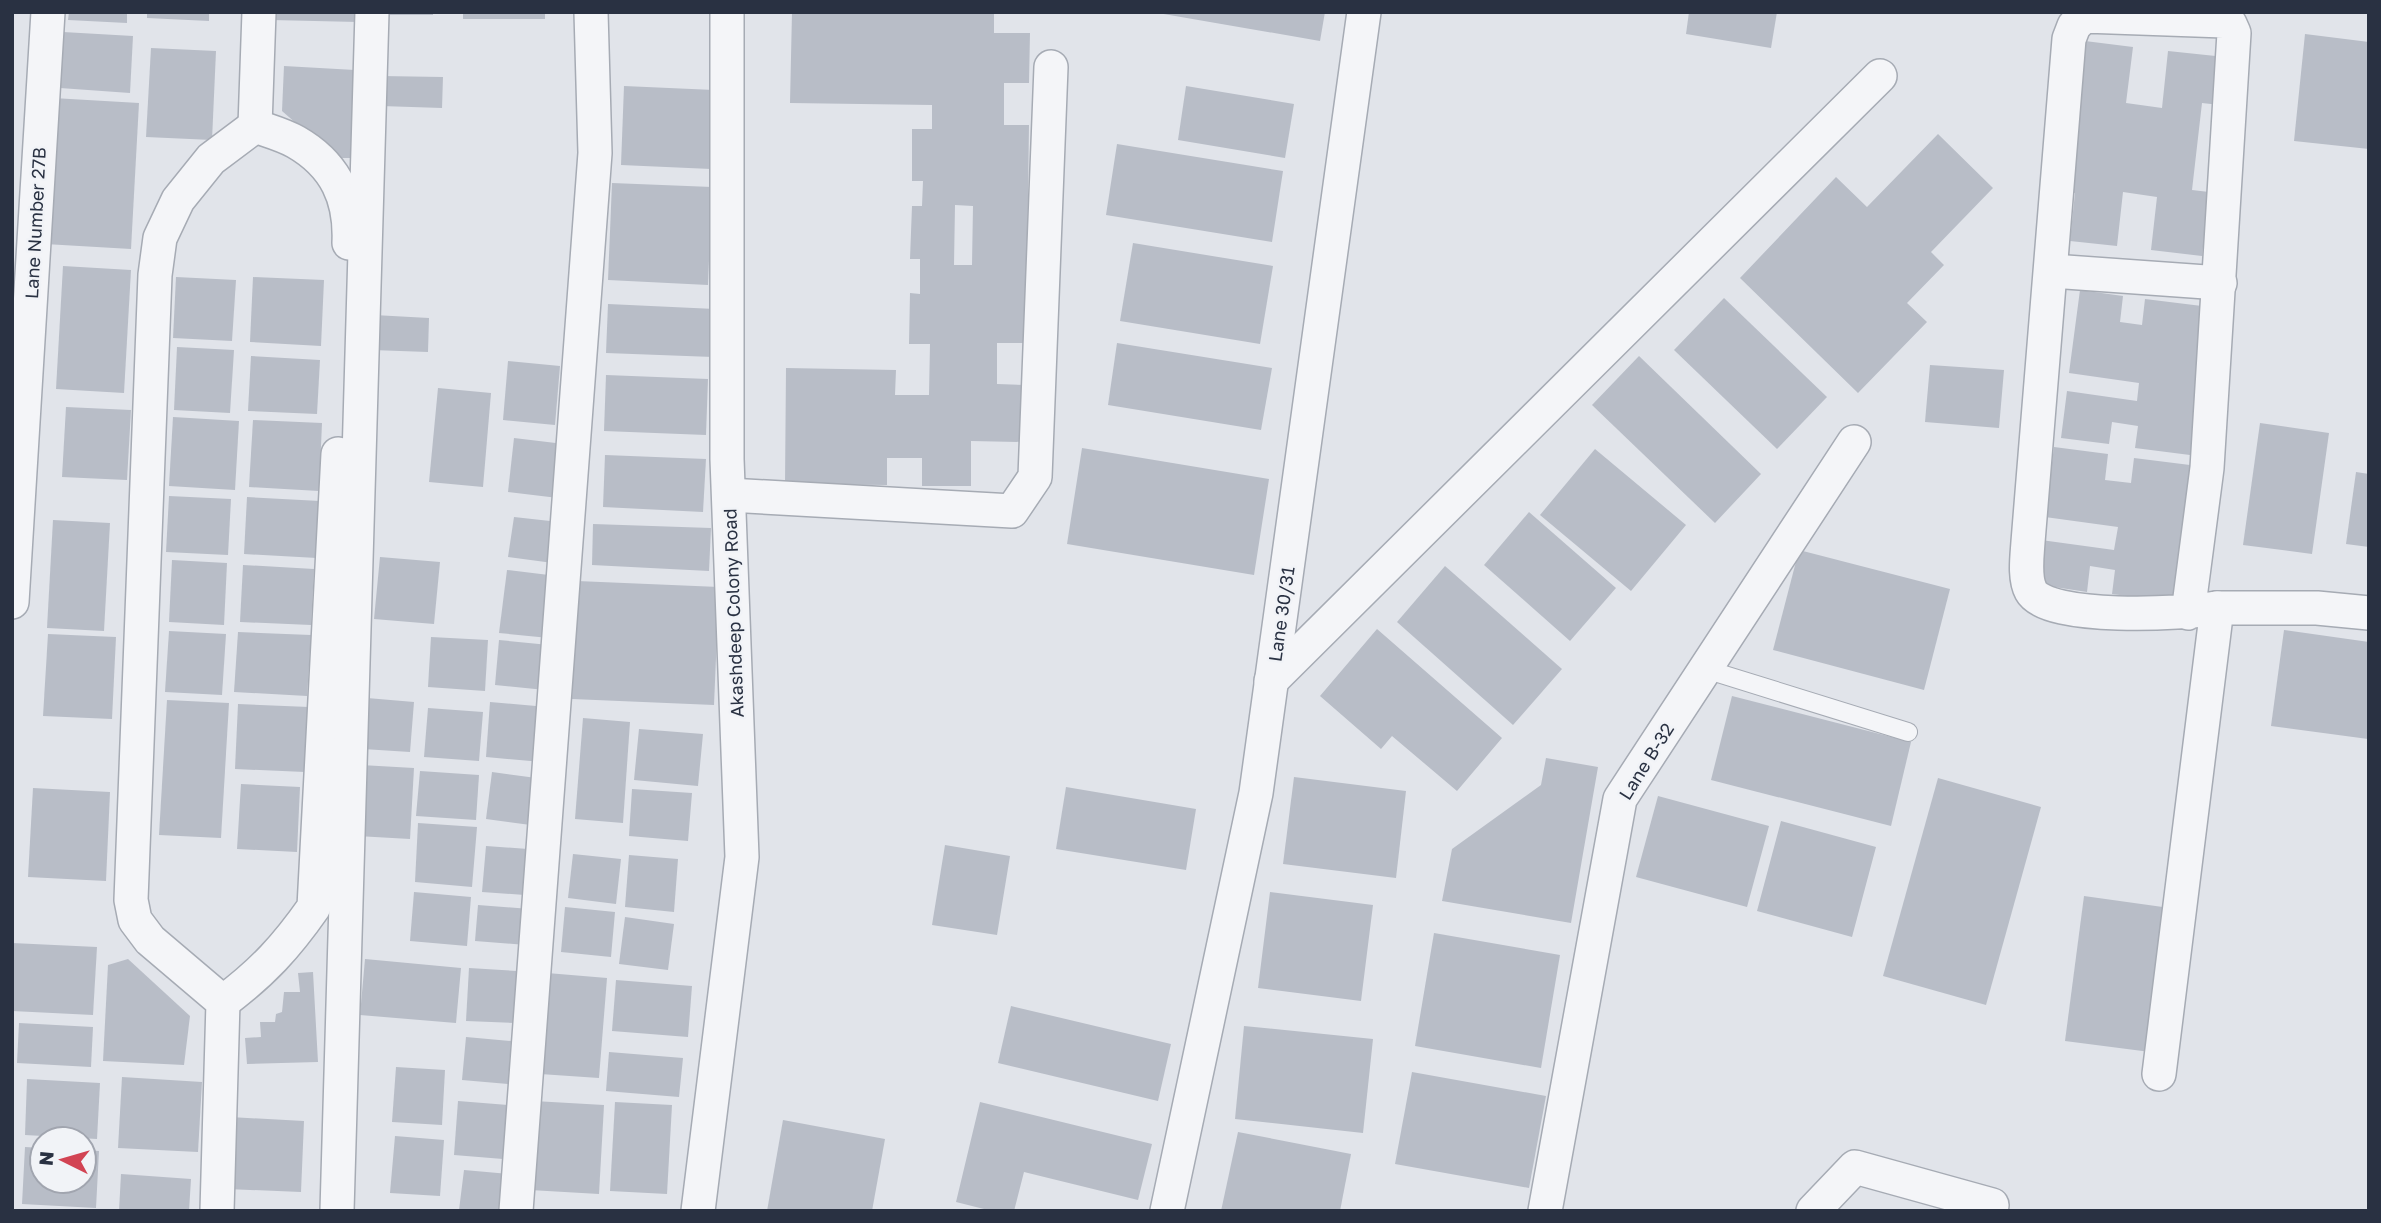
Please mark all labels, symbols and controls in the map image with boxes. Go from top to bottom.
street label: Lane Number 27B [20,146,50,300]
street label: Akashdeep Colony Road [718,508,748,718]
street label: Lane 30/31 [1263,565,1299,663]
street label: Lane B-32 [1614,718,1678,804]
north arrow [28,1125,98,1195]
text: N [33,1150,58,1167]

